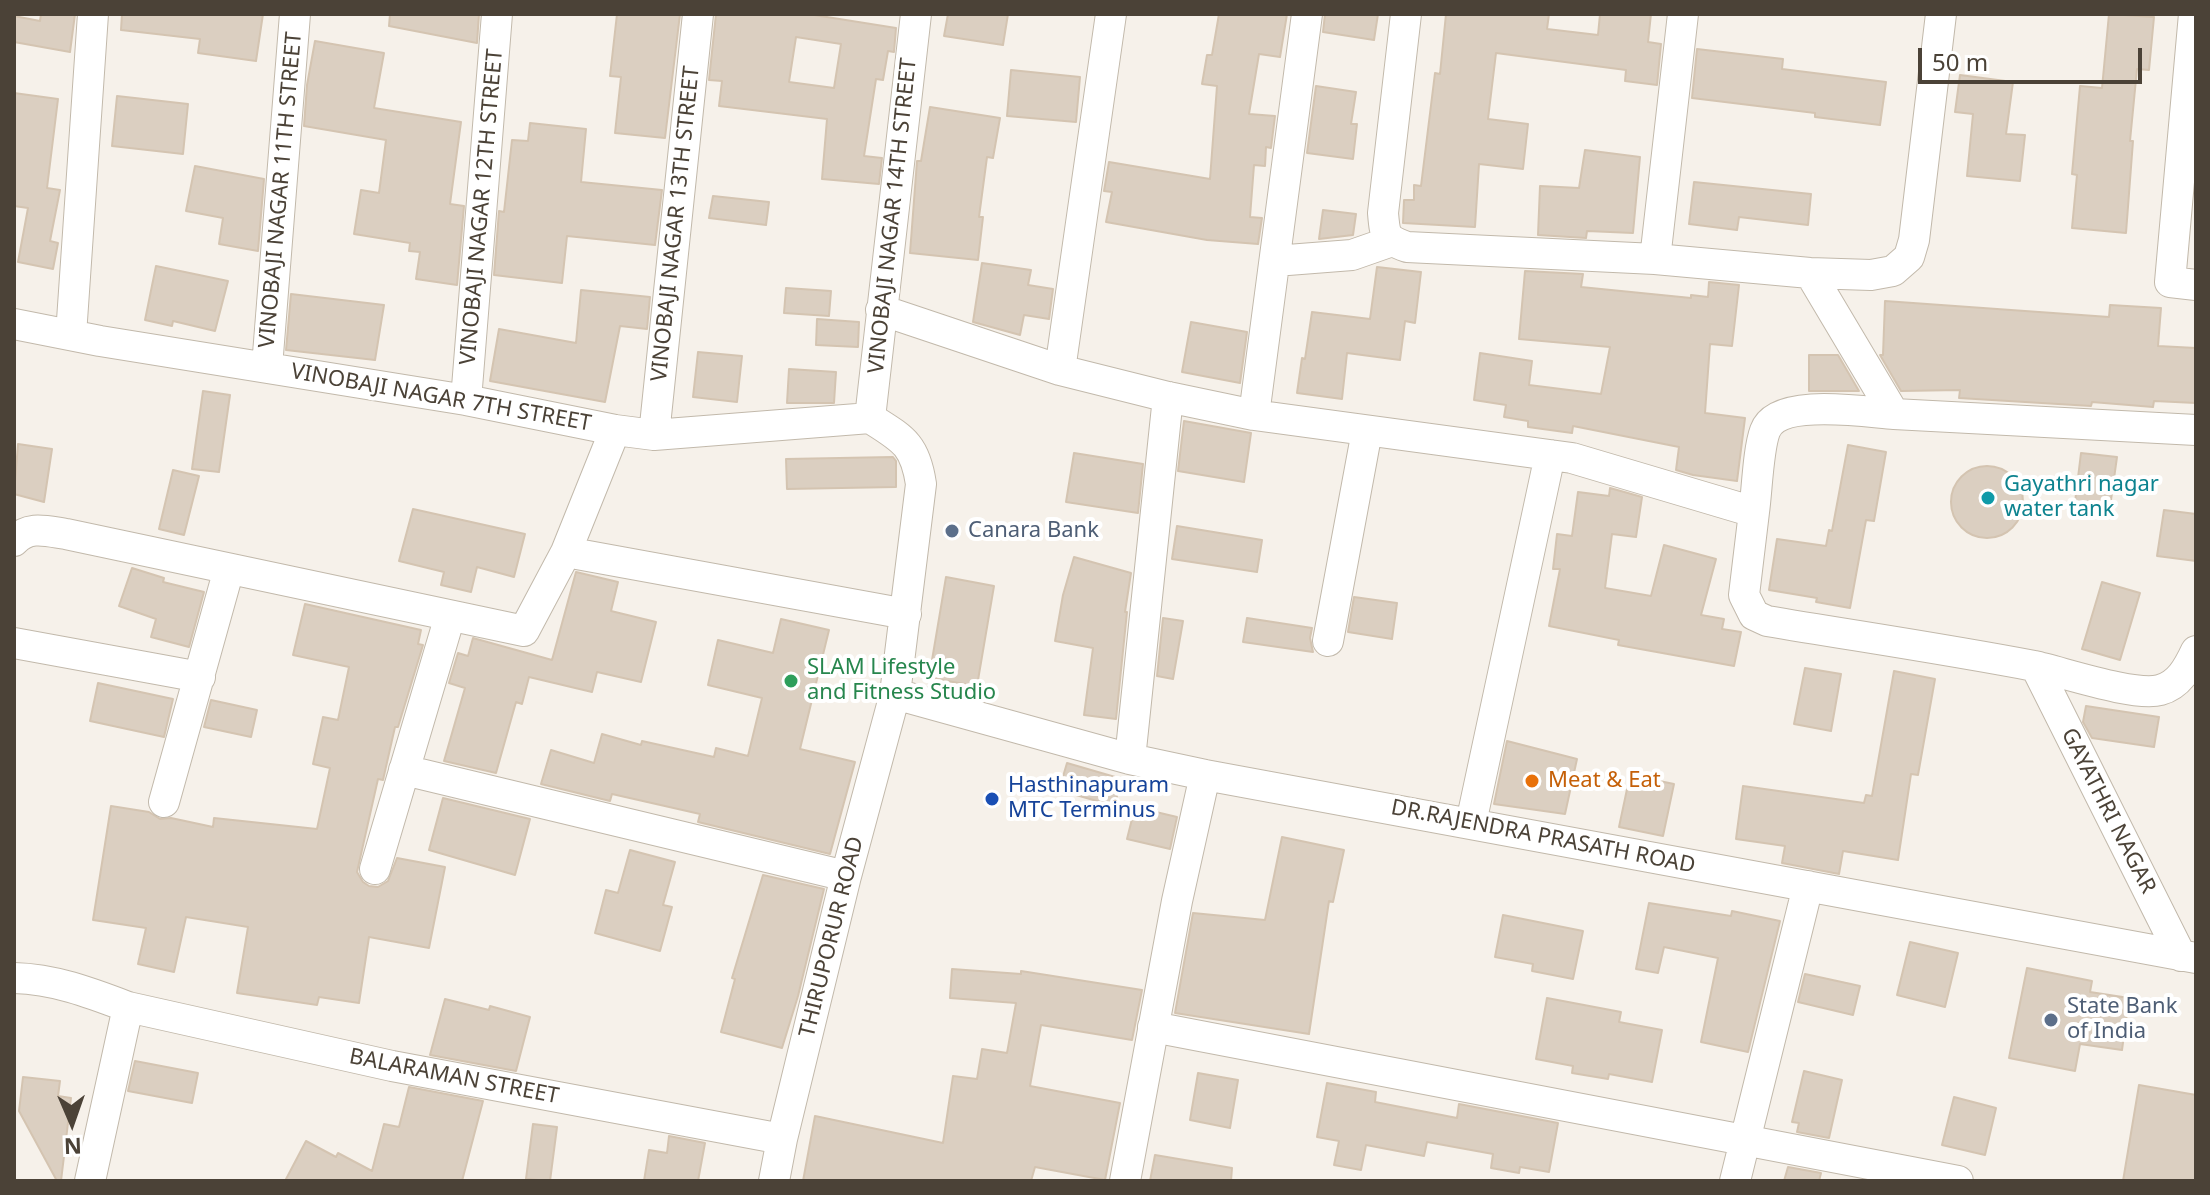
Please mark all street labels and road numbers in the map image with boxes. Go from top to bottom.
street label: VINOBAJI NAGAR 11TH STREET [254,31,308,349]
street label: VINOBAJI NAGAR 12TH STREET [455,48,509,366]
street label: VINOBAJI NAGAR 14TH STREET [863,57,923,375]
street label: VINOBAJI NAGAR 13TH STREET [646,65,706,383]
street label: VINOBAJI NAGAR 7TH STREET [289,359,593,437]
street label: GAYATHRI NAGAR [2055,724,2161,898]
street label: DR.RAJENDRA PRASATH ROAD [1389,795,1697,879]
street label: THIRUPORUR ROAD [794,834,870,1040]
street label: BALARAMAN STREET [347,1044,561,1110]

